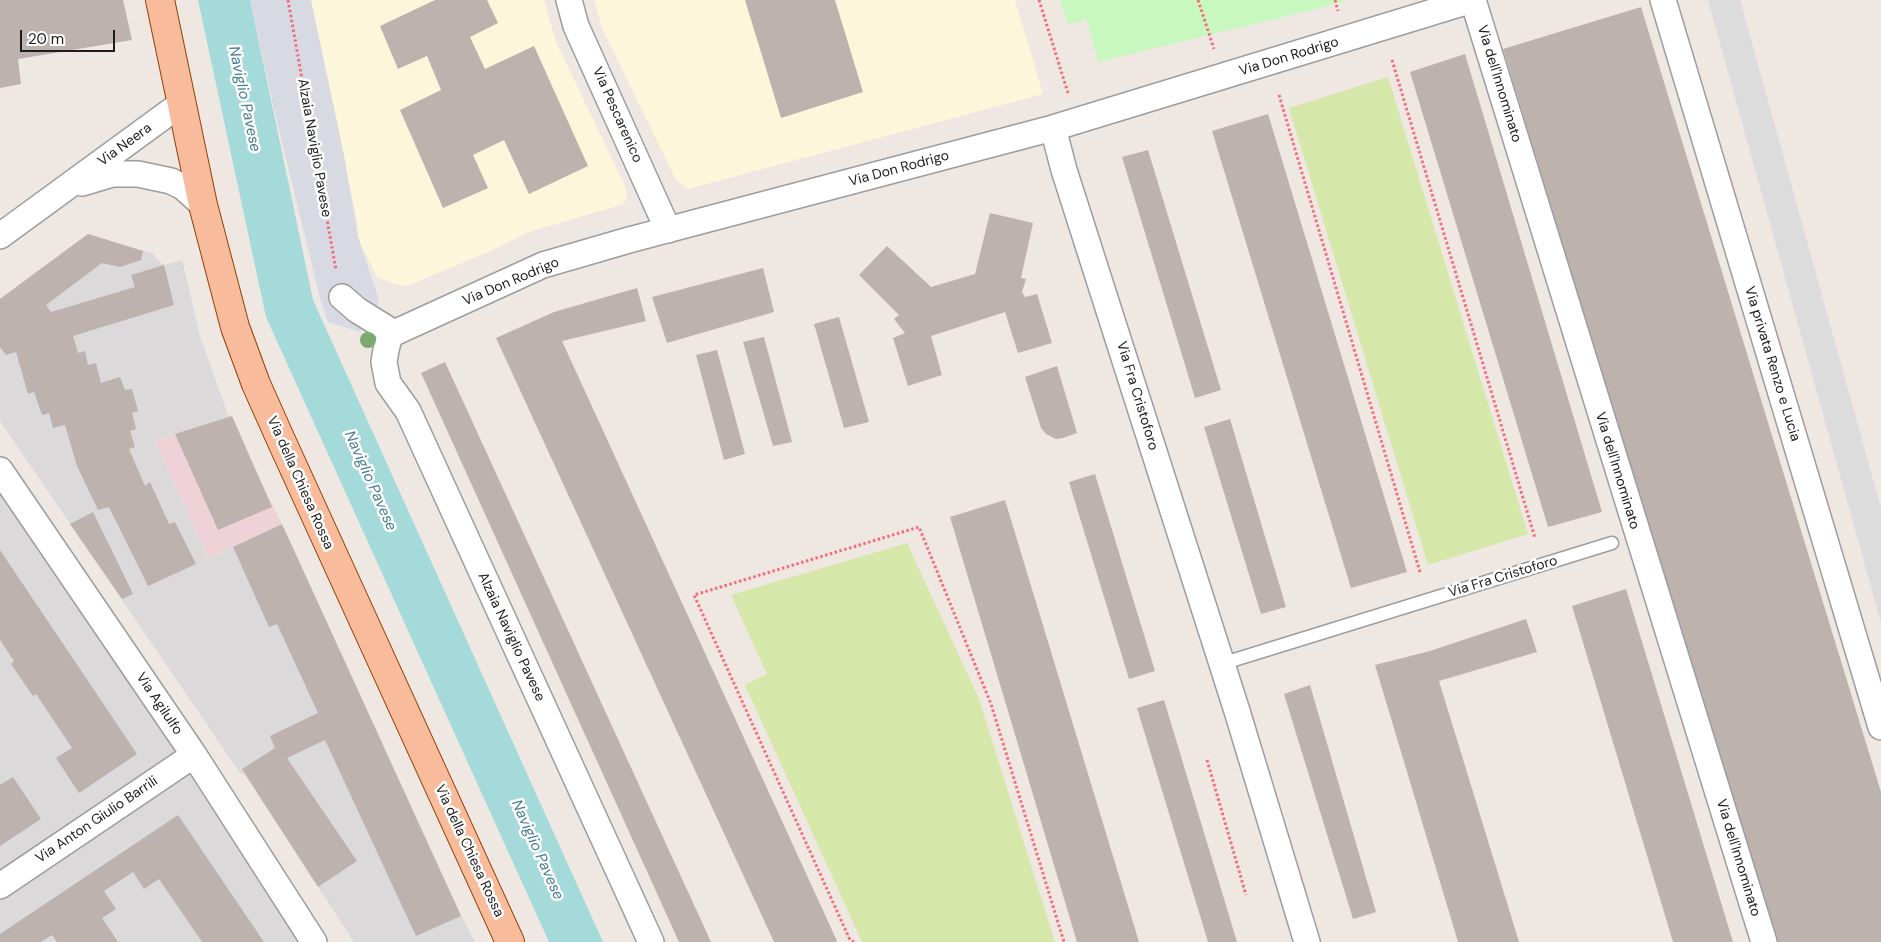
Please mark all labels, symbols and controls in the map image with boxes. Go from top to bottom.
scale bar [22,20,118,52]
street label: Via dell'Innominato [1473,23,1525,145]
text: 20 m [28,29,64,49]
street label: Via Don Rodrigo [1237,34,1341,80]
water label: Naviglio Pavese [224,45,264,153]
street label: Via Pescarenico [588,65,646,165]
street label: Alzaia Naviglio Pavese [294,77,334,219]
street label: Via Neera [95,120,155,170]
street label: Via Don Rodrigo [847,148,951,190]
street label: Via Don Rodrigo [460,254,562,310]
street label: Via privata Renzo e Lucia [1740,285,1804,443]
street label: Via Fra Cristoforo [1112,340,1162,452]
street label: Via dell'Innominato [1591,410,1643,532]
street label: Via della Chiesa Rossa [263,414,337,552]
water label: Naviglio Pavese [340,428,400,534]
street label: Via Fra Cristoforo [1447,552,1559,602]
street label: Alzaia Naviglio Pavese [474,570,548,704]
street label: Via Agilulfo [132,670,186,738]
street label: Via Anton Giulio Barrili [33,773,161,867]
street label: Via della Chiesa Rossa [431,782,507,920]
water label: Naviglio Pavese [507,797,567,903]
street label: Via dell'Innominato [1712,797,1764,919]

